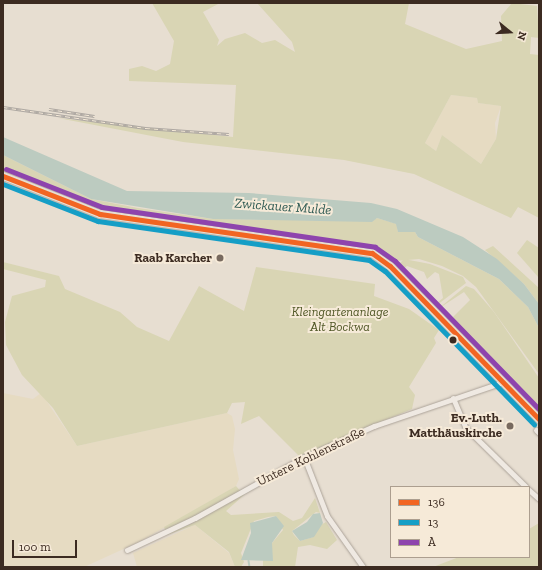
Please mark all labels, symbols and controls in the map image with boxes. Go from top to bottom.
north arrow [490,12,530,52]
text: N [514,30,529,42]
water label: Zwickauer Mulde [234,195,332,219]
place label: Raab Karcher [134,250,212,266]
marker: Raab Karcher [215,253,225,263]
park label: Kleingartenanlage Alt Bockwa [291,305,389,336]
unlabelled marker [448,335,458,345]
place label: Ev.-Luth. Matthäuskirche [409,411,502,442]
marker: Ev.-Luth. Matthäuskirche [505,421,515,431]
street label: Untere Kohlenstraße [255,424,367,490]
legend [390,486,530,558]
text: 136 [428,495,445,509]
text: 13 [428,515,439,529]
scale bar [14,532,79,558]
text: A [428,535,436,549]
text: 100 m [19,540,51,554]

